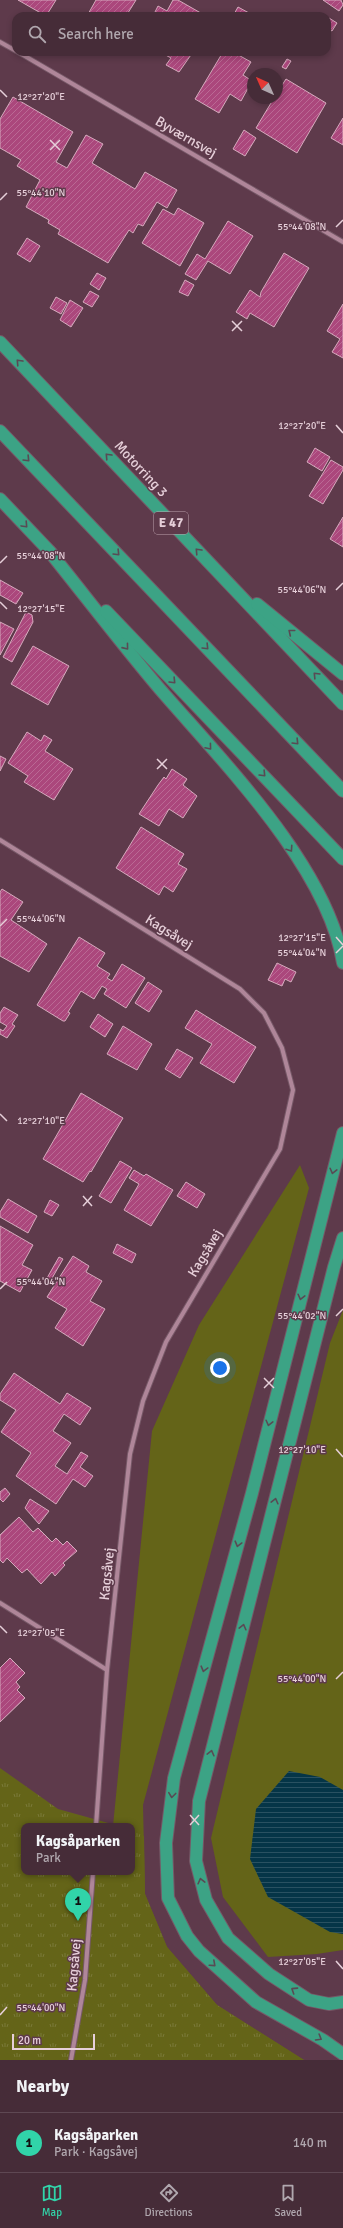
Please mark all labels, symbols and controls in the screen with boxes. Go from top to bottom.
search box [12,12,331,56]
icon: search [26,23,48,45]
text: Search here [58,25,134,43]
north arrow [247,68,283,104]
text: 12°27'20"E [17,91,65,103]
street label: Byværnsvej [152,113,220,161]
text: 55°44'10"N [17,187,65,199]
text: 55°44'08"N [278,221,326,233]
one-way arrow [16,359,24,367]
text: 12°27'20"E [278,420,326,432]
street label: Motorring 3 [111,437,171,501]
one-way arrow [106,453,113,461]
one-way arrow [22,454,30,462]
road number: E 47 [154,512,188,534]
one-way arrow [20,520,27,528]
one-way arrow [112,548,119,556]
one-way arrow [195,548,202,555]
text: 55°44'08"N [17,550,65,562]
text: 55°44'06"N [278,584,326,596]
text: 12°27'15"E [17,603,65,615]
one-way arrow [289,629,296,636]
one-way arrow [122,642,129,650]
one-way arrow [202,643,209,650]
one-way arrow [313,672,321,680]
one-way arrow [168,676,175,683]
one-way arrow [291,737,299,745]
one-way arrow [205,742,212,750]
one-way arrow [258,770,265,777]
one-way arrow [285,844,292,851]
street label: Kagsåvej [142,911,196,953]
text: 55°44'06"N [17,913,65,925]
text: 12°27'15"E [278,932,326,944]
text: 55°44'04"N [278,947,326,959]
text: 12°27'10"E [17,1115,65,1127]
one-way arrow [330,1168,338,1174]
street label: Kagsåvej [184,1226,226,1280]
text: 55°44'04"N [17,1276,65,1288]
one-way arrow [298,1294,306,1300]
text: 55°44'02"N [278,1310,326,1322]
your location [210,1358,230,1378]
one-way arrow [266,1420,274,1426]
text: 12°27'10"E [278,1444,326,1456]
one-way arrow [270,1497,279,1504]
one-way arrow [234,1540,243,1547]
street label: Kagsåvej [96,1547,118,1601]
one-way arrow [238,1624,247,1631]
text: 12°27'05"E [17,1627,65,1639]
one-way arrow [200,1666,208,1672]
text: 55°44'00"N [278,1673,326,1685]
one-way arrow [207,1750,215,1756]
one-way arrow [168,1792,177,1798]
popup [21,1823,135,1875]
text: Kagsåparken [36,1832,120,1850]
text: Park [36,1850,61,1866]
one-way arrow [197,1877,206,1884]
pin: 1 [65,1888,91,1921]
street label: Kagsåvej [63,1938,85,1992]
text: 12°27'05"E [278,1956,326,1968]
one-way arrow [209,1959,216,1966]
one-way arrow [291,1987,298,1994]
text: 55°44'00"N [17,2002,65,2014]
scale bar [12,2032,95,2051]
text: 20 m [18,2034,41,2047]
one-way arrow [315,2034,322,2041]
text: Nearby [16,2076,69,2097]
text: Kagsåparken [54,2126,138,2144]
text: 1 [25,2135,33,2151]
text: 140 m [293,2135,327,2151]
text: Park · Kagsåvej [54,2144,138,2160]
tab: Map [41,2182,63,2219]
tab: Directions [145,2182,193,2219]
tab: Saved [274,2182,302,2219]

